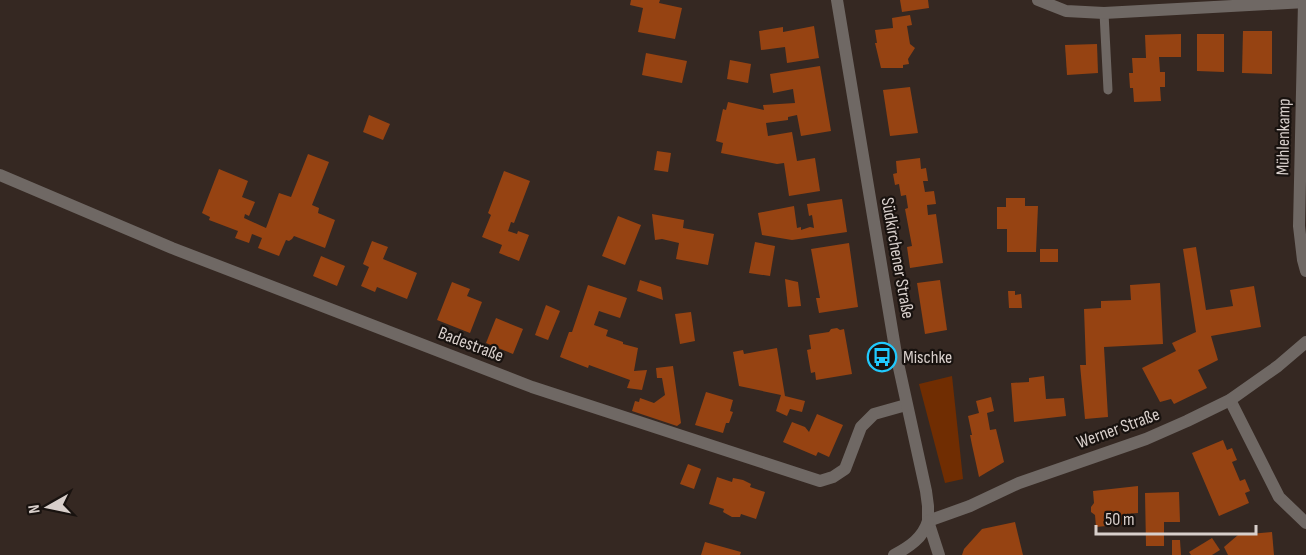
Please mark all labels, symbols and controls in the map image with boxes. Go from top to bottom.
street label: Mühlenkamp [1272,98,1295,176]
street label: Südkirchener Straße [877,196,919,320]
street label: Badestraße [435,322,506,367]
bus stop icon: Mischke [866,341,898,373]
place label: Mischke [903,347,952,368]
street label: Werner Straße [1074,404,1162,453]
north arrow [18,477,78,537]
scale bar [1096,498,1256,536]
text: N [25,503,45,515]
text: 50 m [1105,509,1135,530]

